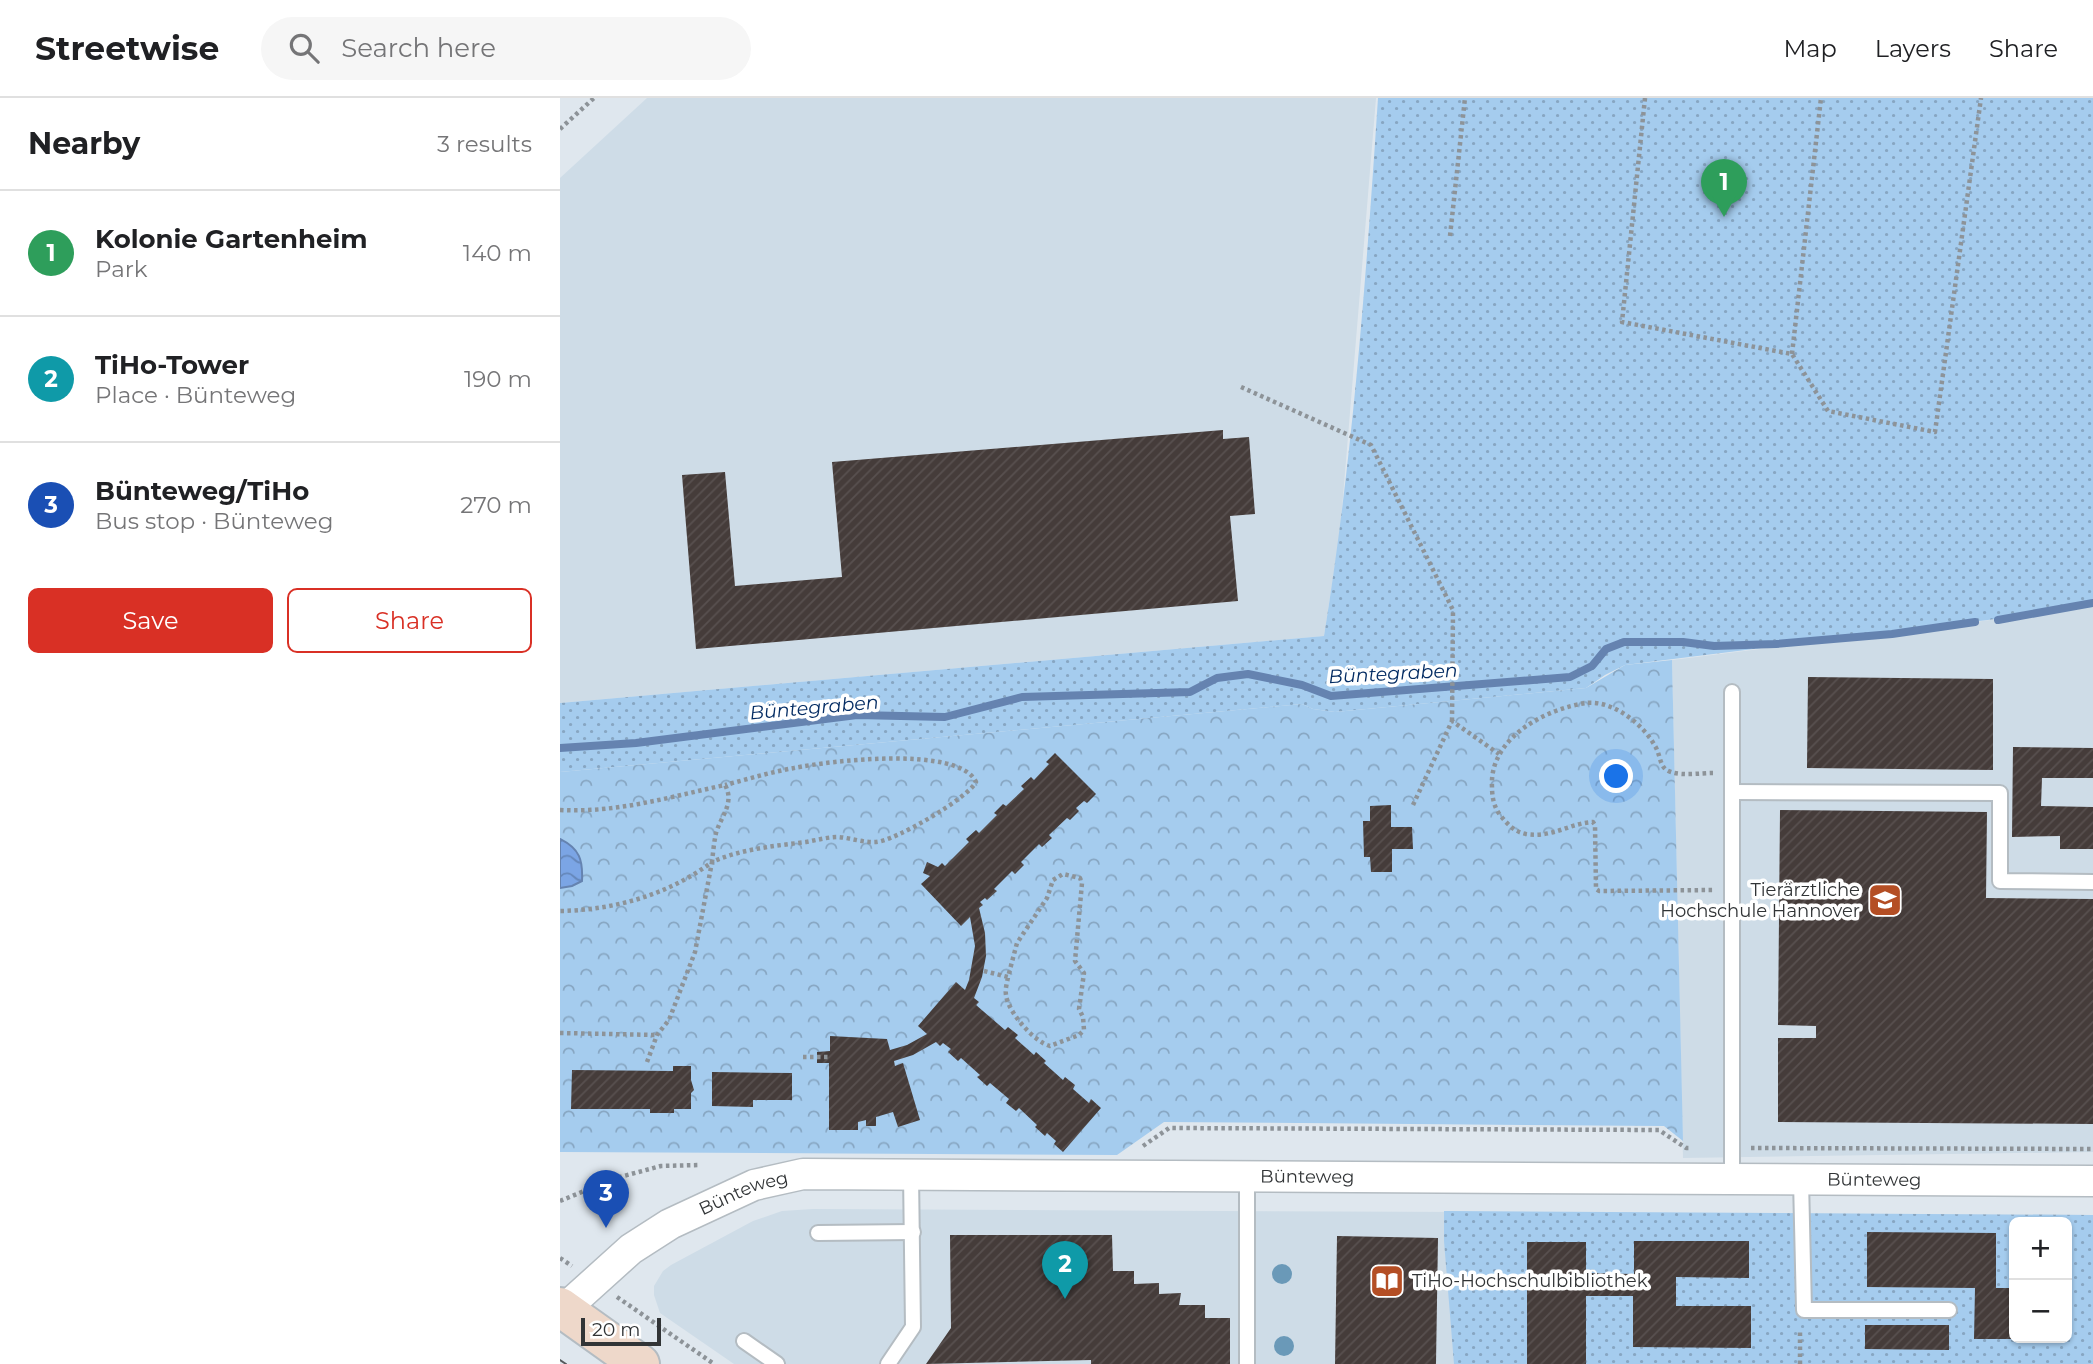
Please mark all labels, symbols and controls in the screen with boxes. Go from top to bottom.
search box [261,17,751,80]
text: Streetwise [35,28,219,68]
icon: search [285,29,323,67]
text: Search here [341,32,496,64]
text: Map [1783,34,1837,63]
text: Layers [1875,34,1951,63]
text: Share [1989,34,2058,63]
text: Nearby [28,125,140,162]
text: 3 results [437,130,532,158]
pin: 1 [1701,159,1747,217]
text: Kolonie Gartenheim [95,223,368,255]
text: 1 [46,239,56,267]
text: 140 m [463,239,532,267]
text: Park [95,255,148,283]
text: TiHo-Tower [95,349,249,381]
text: 2 [44,365,58,393]
text: 190 m [464,365,532,393]
text: Place · Bünteweg [95,381,296,409]
text: Bünteweg/TiHo [95,475,309,507]
text: 3 [44,491,58,519]
text: 270 m [460,491,532,519]
text: Bus stop · Bünteweg [95,507,333,535]
button: Save [28,588,273,653]
button: Share [287,588,532,653]
water label: Büntegraben [1328,659,1458,688]
water label: Büntegraben [749,690,879,725]
your location [1599,759,1633,793]
place label: Tierärztliche Hochschule Hannover [1660,879,1860,922]
school or university icon: Tierärztliche Hochschule Hannover [1866,881,1904,919]
street label: Bünteweg [1260,1165,1354,1188]
street label: Bünteweg [695,1167,790,1220]
street label: Bünteweg [1827,1169,1921,1191]
pin: 3 [583,1170,629,1228]
map controls [2009,1217,2072,1343]
button: + [2009,1217,2072,1280]
pin: 2 [1042,1241,1088,1299]
library icon: TiHo-Hochschulbibliothek [1368,1262,1406,1300]
place label: TiHo-Hochschulbibliothek [1412,1270,1648,1292]
button: − [2009,1280,2072,1343]
scale bar [581,1315,662,1347]
text: 20 m [592,1318,640,1341]

